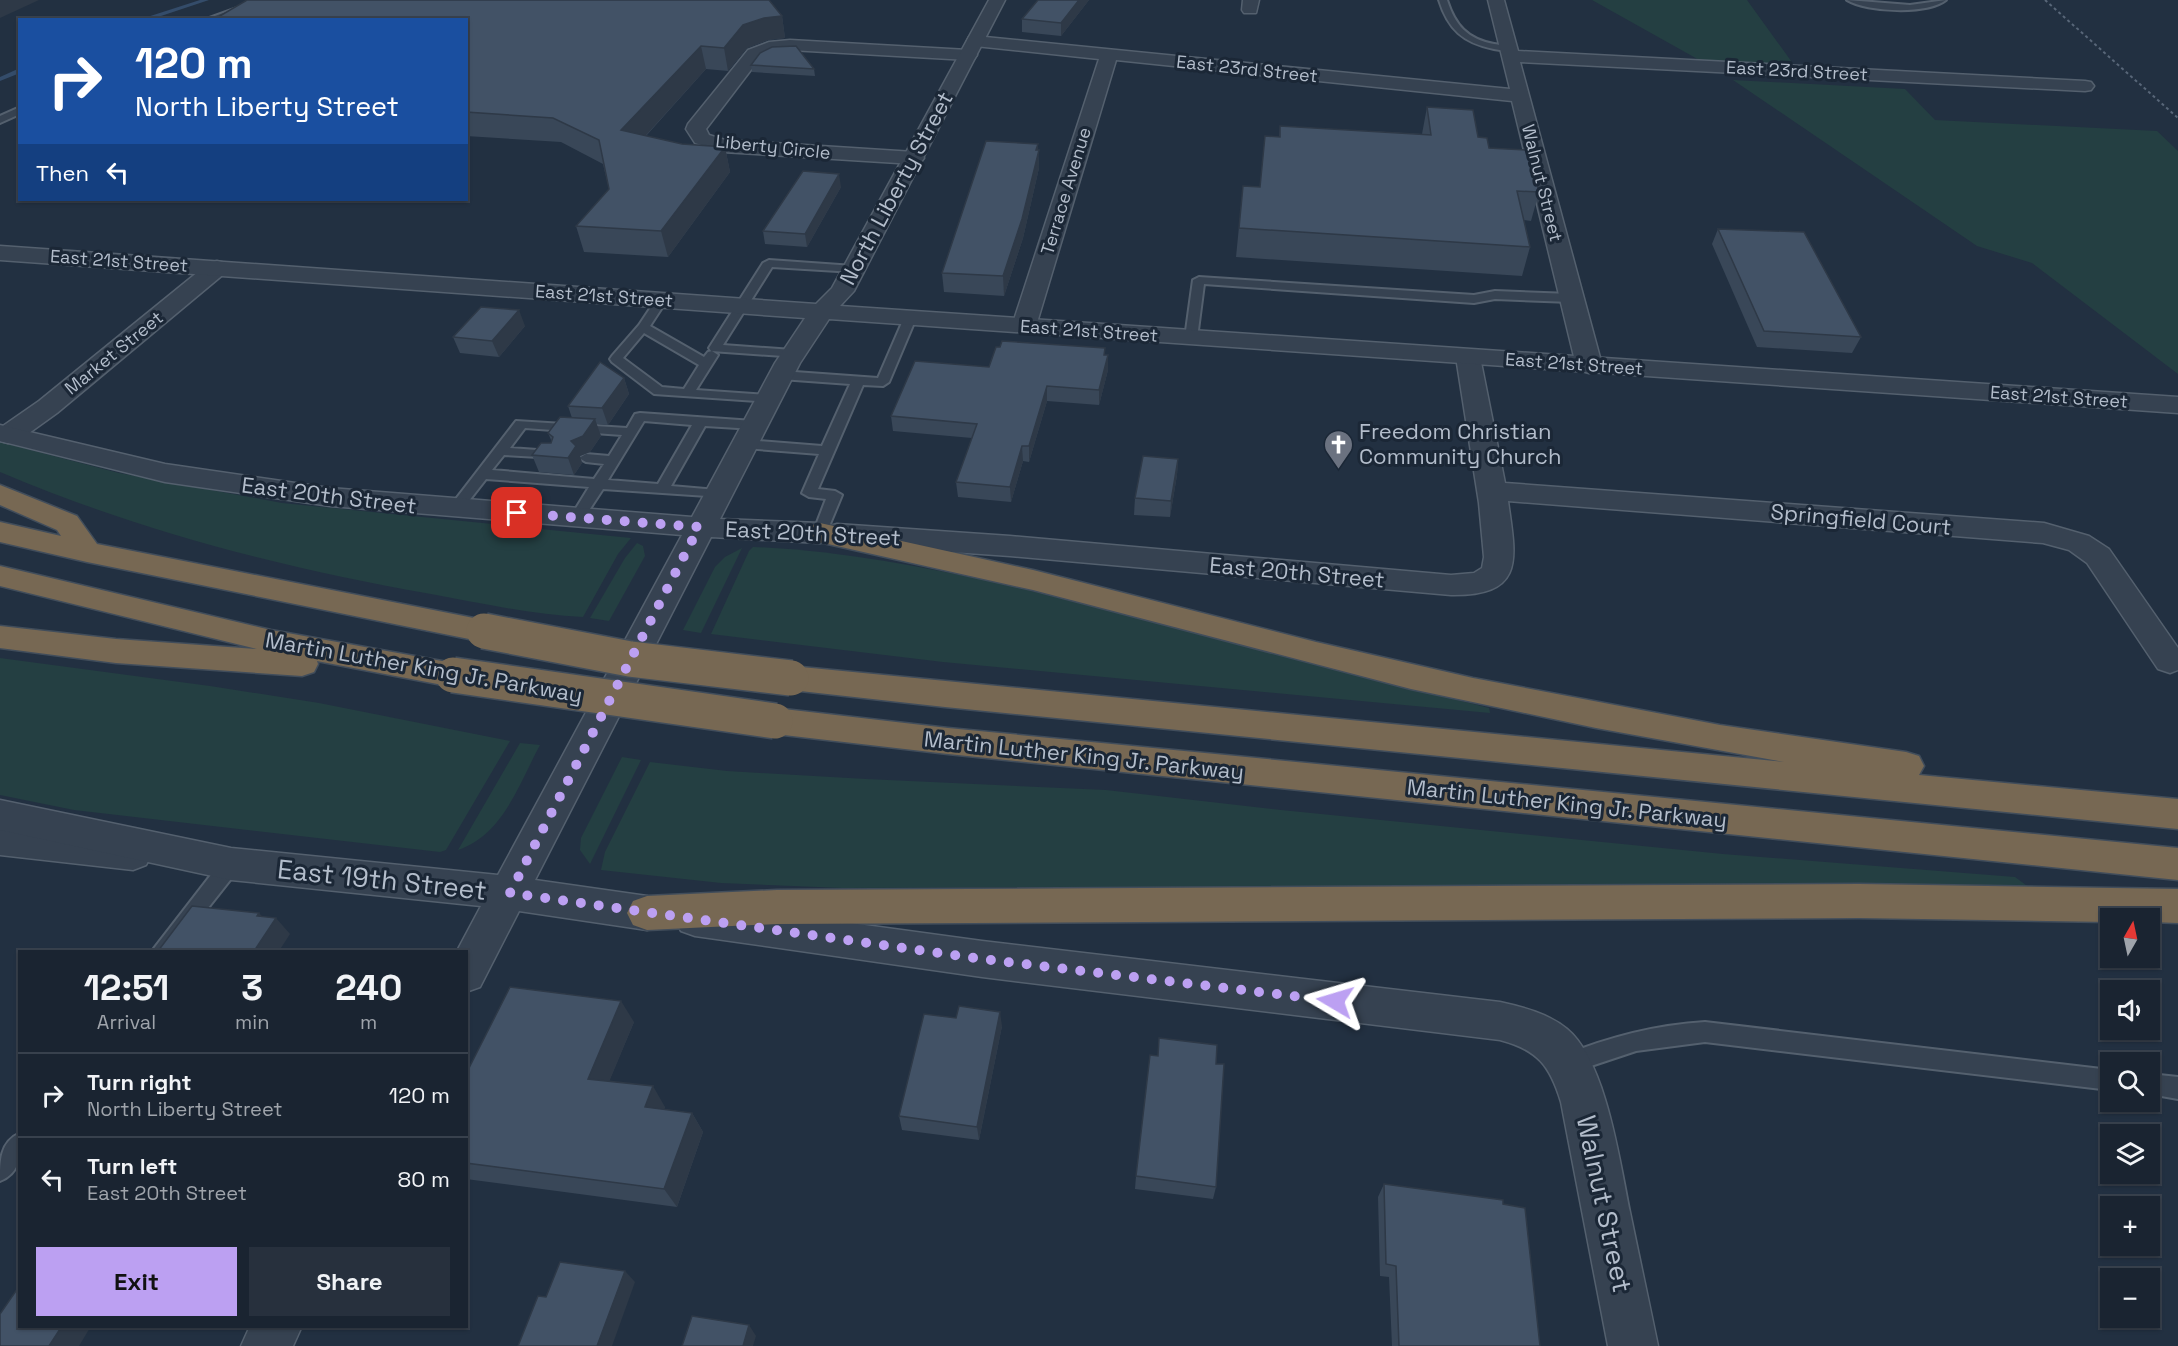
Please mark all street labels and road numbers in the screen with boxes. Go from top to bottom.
street label: East 23rd Street [1175,50,1319,87]
street label: East 23rd Street [1726,55,1869,86]
street label: North Liberty Street [833,86,959,290]
street label: Walnut Street [1517,122,1568,244]
street label: Terrace Avenue [1035,124,1096,257]
street label: Liberty Circle [714,129,832,164]
street label: East 21st Street [49,244,189,277]
street label: East 21st Street [534,279,674,312]
street label: Market Street [60,306,168,399]
street label: East 21st Street [1019,314,1159,347]
street label: East 21st Street [1504,347,1644,380]
street label: East 21st Street [1989,380,2129,413]
street label: East 20th Street [240,470,418,520]
street label: Springfield Court [1769,497,1953,541]
street label: East 20th Street [724,514,902,552]
street label: East 20th Street [1208,550,1386,594]
street label: Martin Luther King Jr. Parkway [263,625,585,709]
street label: Martin Luther King Jr. Parkway [923,724,1245,786]
street label: Martin Luther King Jr. Parkway [1406,772,1728,834]
street label: East 19th Street [276,851,488,908]
street label: Walnut Street [1569,1112,1640,1296]

